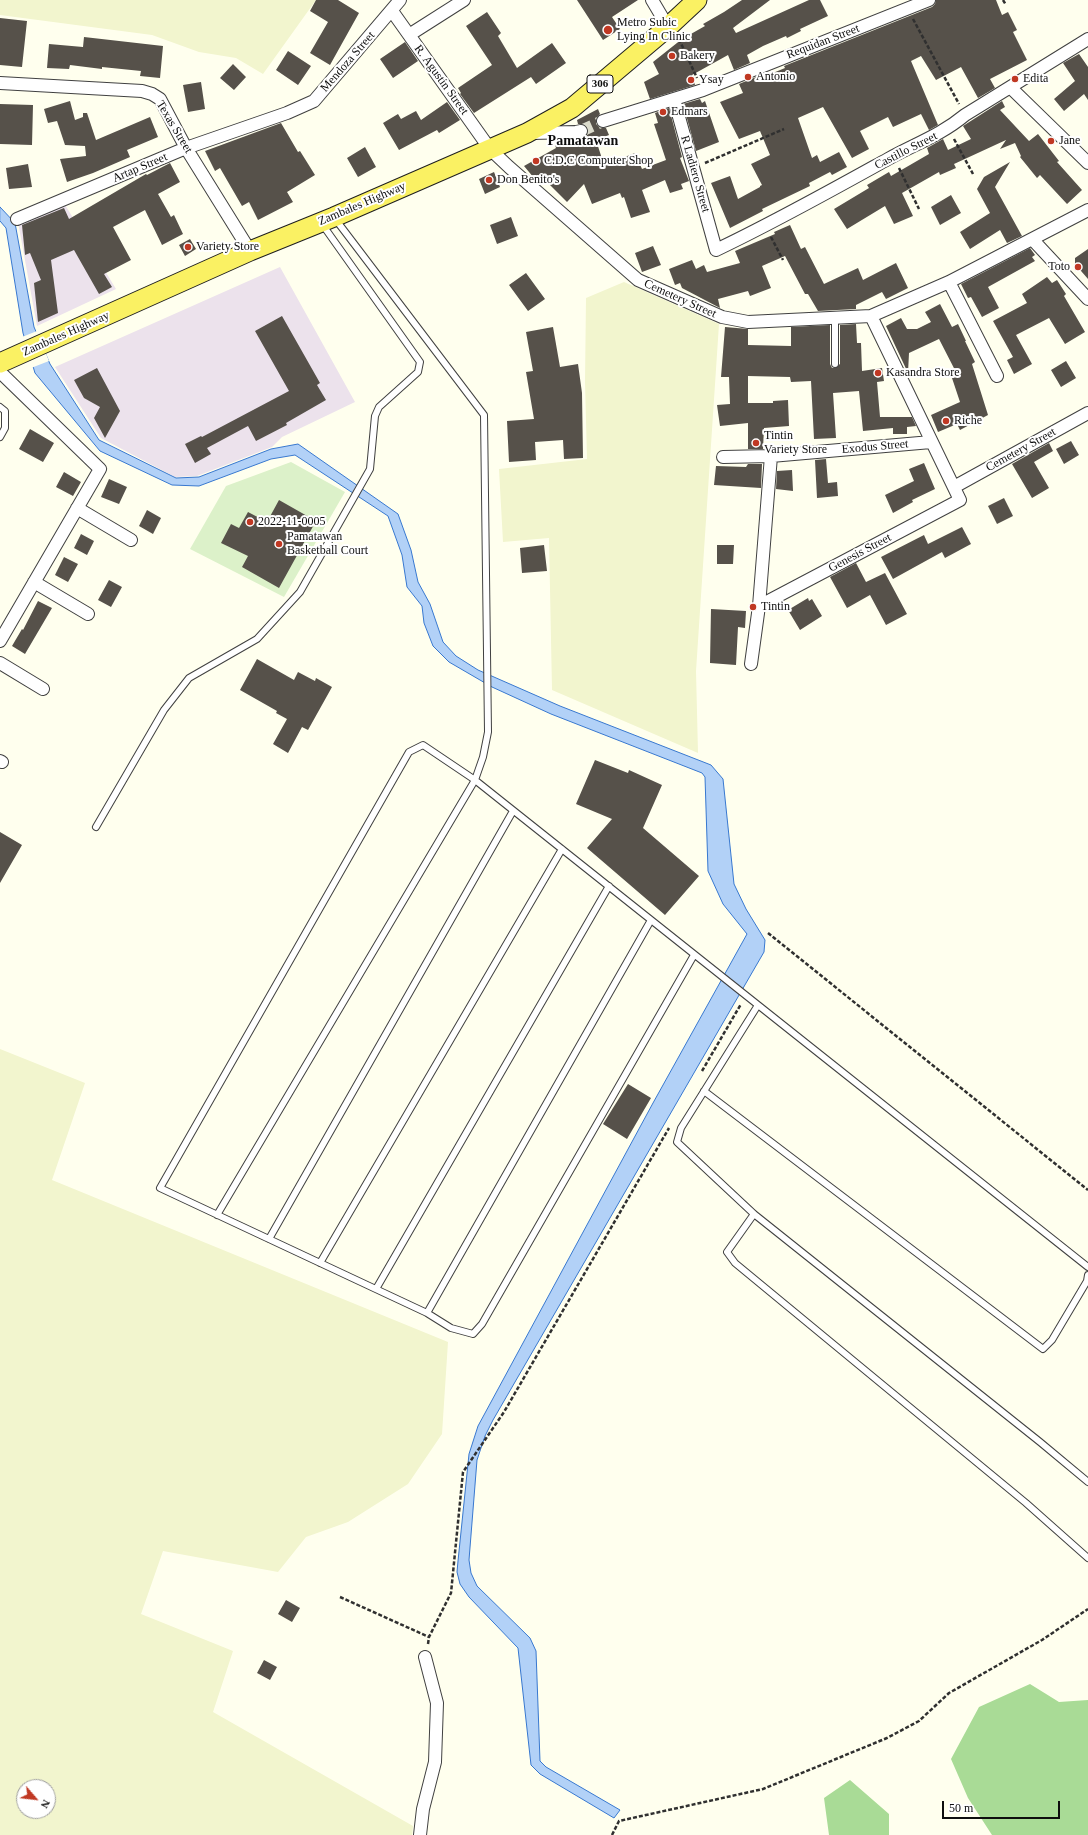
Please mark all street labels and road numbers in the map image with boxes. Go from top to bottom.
street label: Requidan Street [784,21,862,63]
street label: Mendoza Street [318,29,378,95]
street label: R. Agustin Street [411,42,471,118]
road number: 306 [587,75,613,93]
street label: Texas Street [153,98,195,156]
street label: Castillo Street [872,129,940,173]
street label: R Ladiero Street [677,134,713,214]
street label: Artap Street [110,150,170,186]
street label: Zambales Highway [316,179,408,229]
street label: Cemetery Street [642,277,718,321]
street label: Zambales Highway [20,308,112,360]
street label: Cemetery Street [984,425,1058,475]
street label: Exodus Street [841,437,909,457]
street label: Genesis Street [826,530,894,576]

